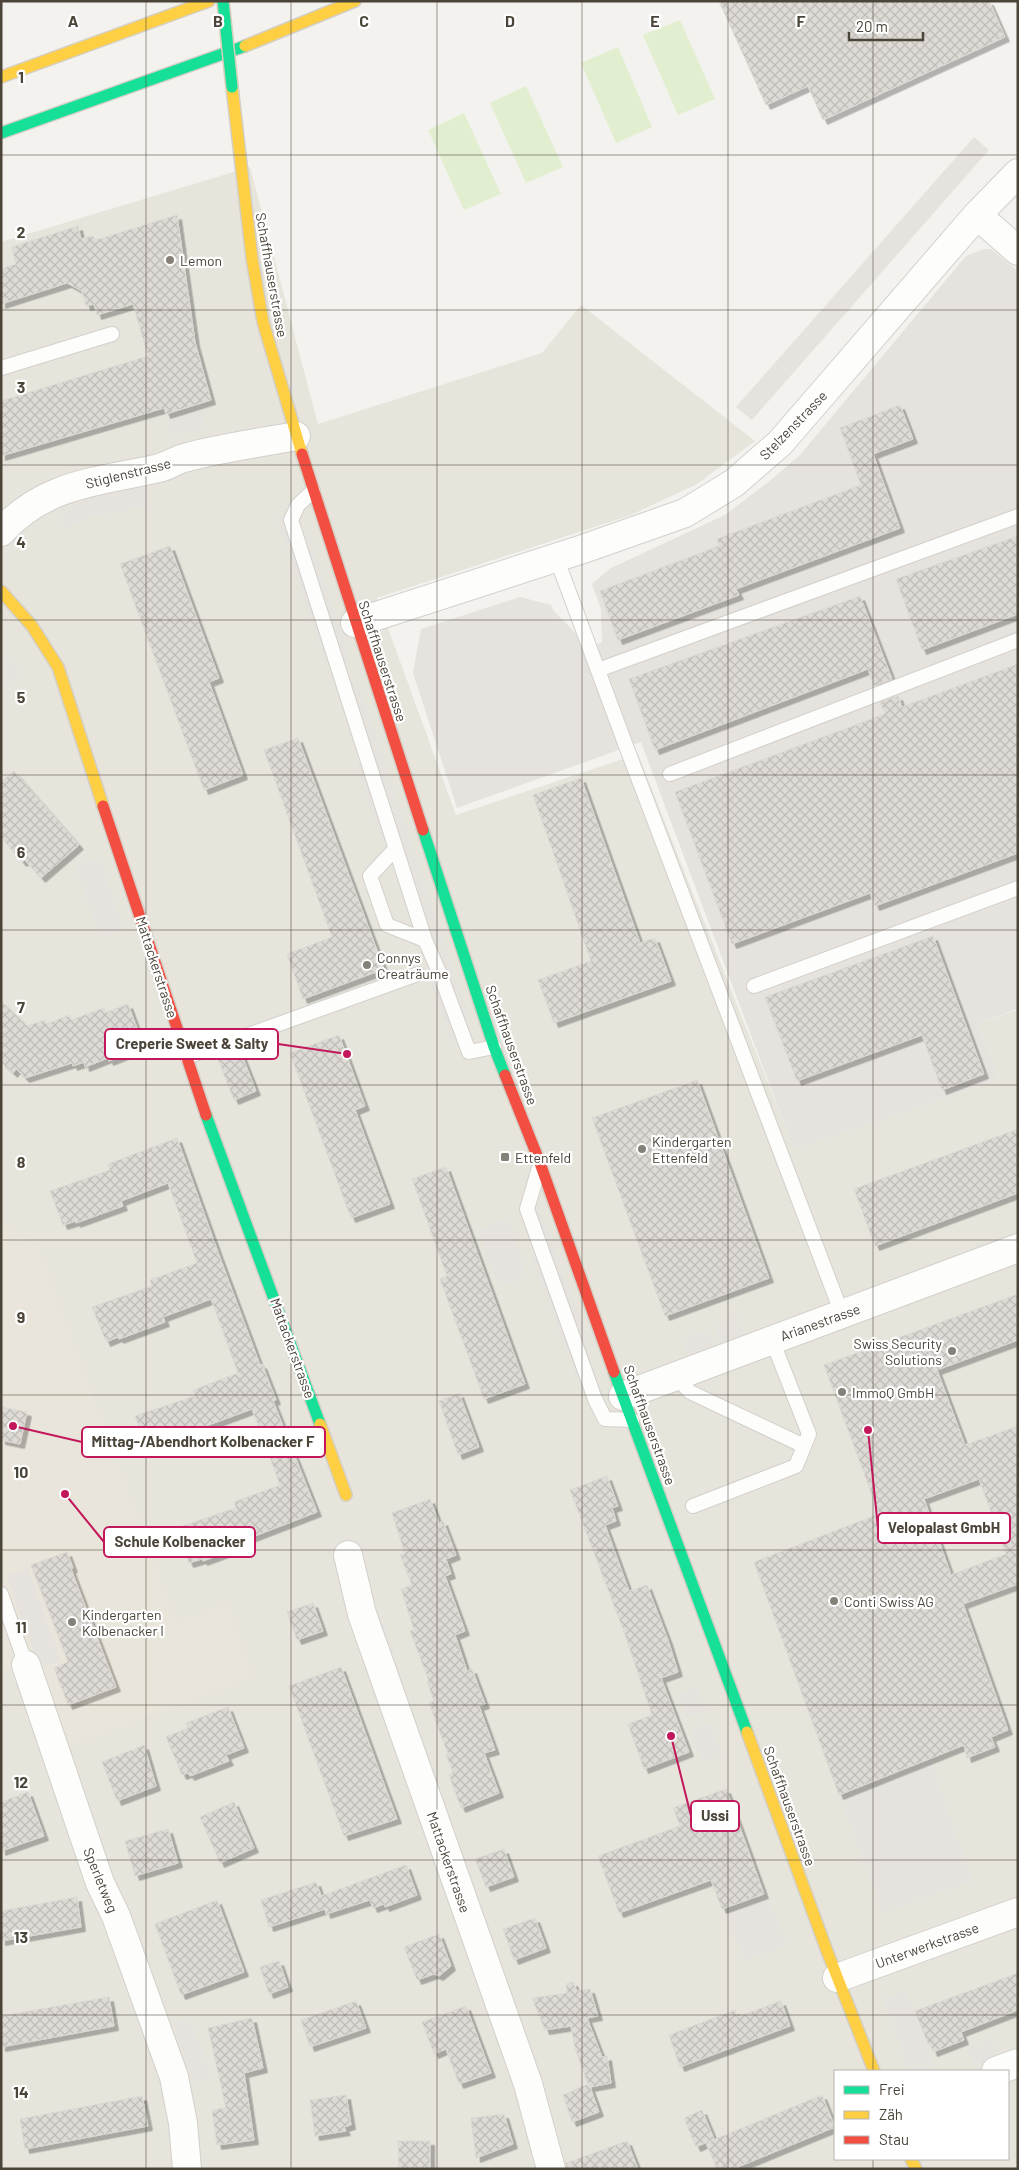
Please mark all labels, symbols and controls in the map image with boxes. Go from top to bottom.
scale bar [849,10,923,42]
text: A [68,11,79,30]
text: B [213,11,223,30]
text: C [359,11,369,30]
text: D [505,11,515,30]
text: E [650,11,660,30]
text: F [797,11,806,30]
text: 20 m [856,17,888,35]
text: 1 [18,67,24,86]
street label: Schaffhauserstrasse [253,211,291,339]
text: 2 [17,222,26,241]
place label: Lemon [180,252,222,269]
marker: Lemon [164,254,176,266]
text: 3 [17,377,25,396]
street label: Stelzenstrasse [756,387,830,463]
street label: Stiglenstrasse [84,454,172,492]
text: 4 [16,532,26,551]
street label: Schaffhauserstrasse [355,598,411,724]
text: 5 [17,687,26,706]
text: 6 [17,842,26,861]
street label: Mattackerstrasse [133,914,181,1020]
place label: Connys Creaträume [377,949,449,982]
marker: Connys Creaträume [361,959,373,971]
street label: Schaffhauserstrasse [482,983,542,1107]
text: 7 [17,997,25,1016]
callout: Creperie Sweet & Salty [105,1029,278,1059]
text: Creperie Sweet & Salty [116,1034,269,1052]
place label: Kindergarten Ettenfeld [652,1133,731,1166]
marker: Kindergarten Ettenfeld [636,1143,648,1155]
place label: Ettenfeld [515,1149,571,1166]
marker: Ettenfeld [499,1151,511,1163]
text: 8 [17,1152,26,1171]
street label: Mattackerstrasse [267,1295,319,1401]
street label: Arianestrasse [778,1300,862,1344]
text: 9 [17,1307,25,1326]
place label: Swiss Security Solutions [853,1335,943,1368]
marker: Swiss Security Solutions [946,1345,958,1357]
street label: Schaffhauserstrasse [620,1363,680,1487]
place label: ImmoQ GmbH [852,1384,934,1401]
marker: ImmoQ GmbH [836,1386,848,1398]
callout: Mittag-/Abendhort Kolbenacker F [82,1427,325,1457]
text: Mittag-/Abendhort Kolbenacker F [92,1432,315,1450]
text: 10 [14,1462,28,1481]
callout: Velopalast GmbH [878,1513,1010,1543]
text: Velopalast GmbH [888,1518,1000,1536]
callout: Schule Kolbenacker [104,1527,255,1557]
text: Schule Kolbenacker [114,1532,246,1550]
place label: Conti Swiss AG [844,1593,934,1610]
marker: Conti Swiss AG [828,1595,840,1607]
place label: Kindergarten Kolbenacker I [82,1606,164,1639]
marker: Kindergarten Kolbenacker I [66,1616,78,1628]
text: 11 [15,1617,27,1636]
street label: Schaffhauserstrasse [760,1744,820,1868]
text: 12 [14,1772,28,1791]
callout: Ussi [691,1801,739,1831]
text: Ussi [701,1806,729,1824]
street label: Mattackerstrasse [424,1809,474,1915]
street label: Sperletweg [80,1845,122,1915]
street label: Unterwerkstrasse [873,1918,981,1972]
text: 13 [14,1927,28,1946]
legend [834,2070,1009,2160]
text: Frei [879,2080,905,2098]
text: 14 [13,2082,29,2101]
text: Zäh [879,2105,903,2123]
text: Stau [879,2130,909,2148]

